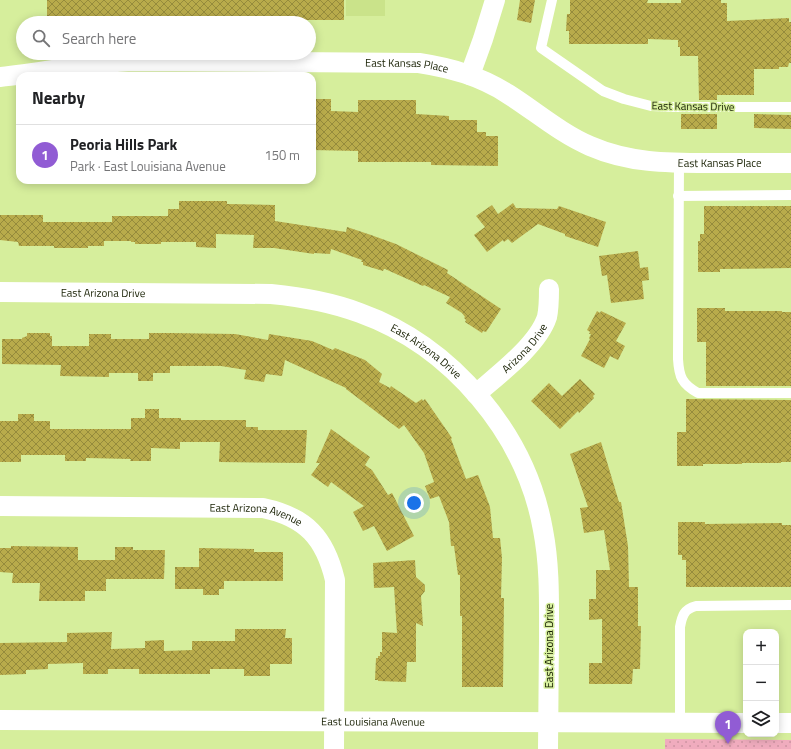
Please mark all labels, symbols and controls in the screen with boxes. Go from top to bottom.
search box [16,16,316,60]
icon: search [30,27,52,49]
text: Search here [62,27,136,50]
street label: East Kansas Place [365,55,451,77]
text: Nearby [32,85,85,111]
street label: East Kansas Drive [651,97,735,115]
text: Peoria Hills Park [70,133,177,156]
text: 1 [41,145,49,165]
text: 150 m [264,145,300,165]
street label: East Kansas Place [678,155,762,171]
text: Park · East Louisiana Avenue [70,156,226,176]
street label: East Arizona Drive [61,284,146,301]
street label: East Arizona Drive [388,320,466,382]
street label: Arizona Drive [498,320,551,377]
your location [404,493,424,513]
street label: East Arizona Avenue [209,500,306,530]
street label: East Arizona Drive [541,603,557,688]
map controls [743,629,779,737]
button: + [743,629,779,665]
button: − [743,665,779,701]
button: layers [743,701,779,737]
pin: 1 [715,711,741,744]
street label: East Louisiana Avenue [321,713,425,730]

